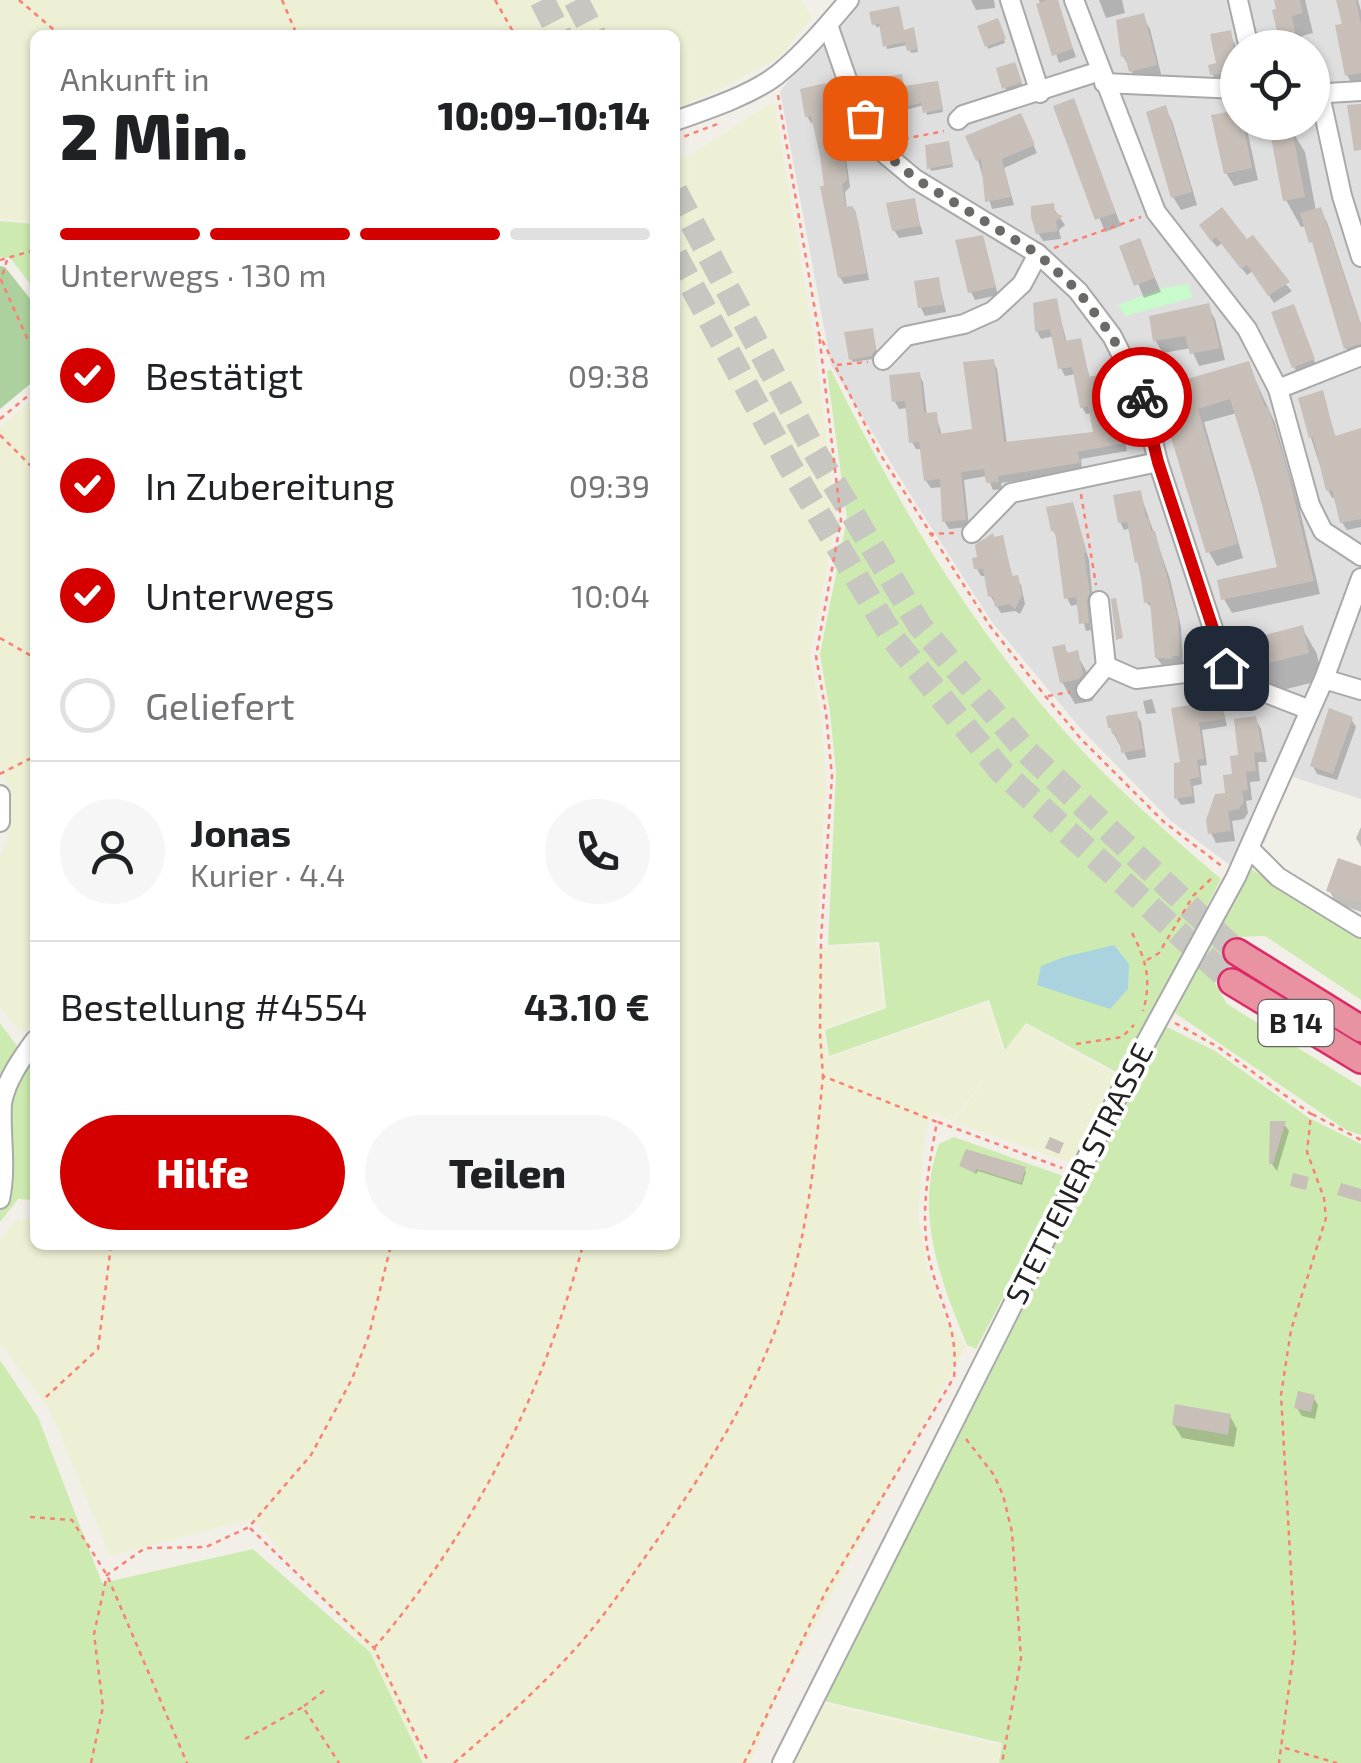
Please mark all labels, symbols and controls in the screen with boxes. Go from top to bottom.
map controls [1220,30,1330,140]
button: locate [1220,30,1330,140]
text: Ankunft in [60,59,210,97]
pin [823,76,908,161]
icon: bag [838,91,893,146]
text: 10:09–10:14 [438,92,650,138]
text: 2 Min. [60,95,248,173]
text: Unterwegs · 130 m [60,255,327,293]
courier [1092,347,1192,447]
icon: check [60,348,115,403]
text: Bestätigt [145,352,303,398]
text: 09:38 [568,356,650,394]
icon: bike [1115,370,1170,425]
icon: check [60,458,115,513]
text: In Zubereitung [145,462,395,508]
text: 09:39 [569,466,650,504]
icon: check [60,568,115,623]
text: Unterwegs [145,572,335,618]
text: 10:04 [571,576,650,614]
pin [1184,626,1269,711]
icon: home [1199,641,1254,696]
text: Geliefert [145,682,295,728]
button: person [60,799,165,904]
button: phone [545,799,650,904]
text: Jonas [190,809,291,855]
text: Kurier · 4.4 [190,855,345,893]
text: Bestellung #4554 [60,983,368,1029]
text: 43.10 € [524,983,650,1029]
road number: B 14 [1258,1000,1334,1046]
street label: STETTENER STRASSE [997,1037,1160,1309]
button: Hilfe [60,1115,345,1230]
button: Teilen [365,1115,650,1230]

